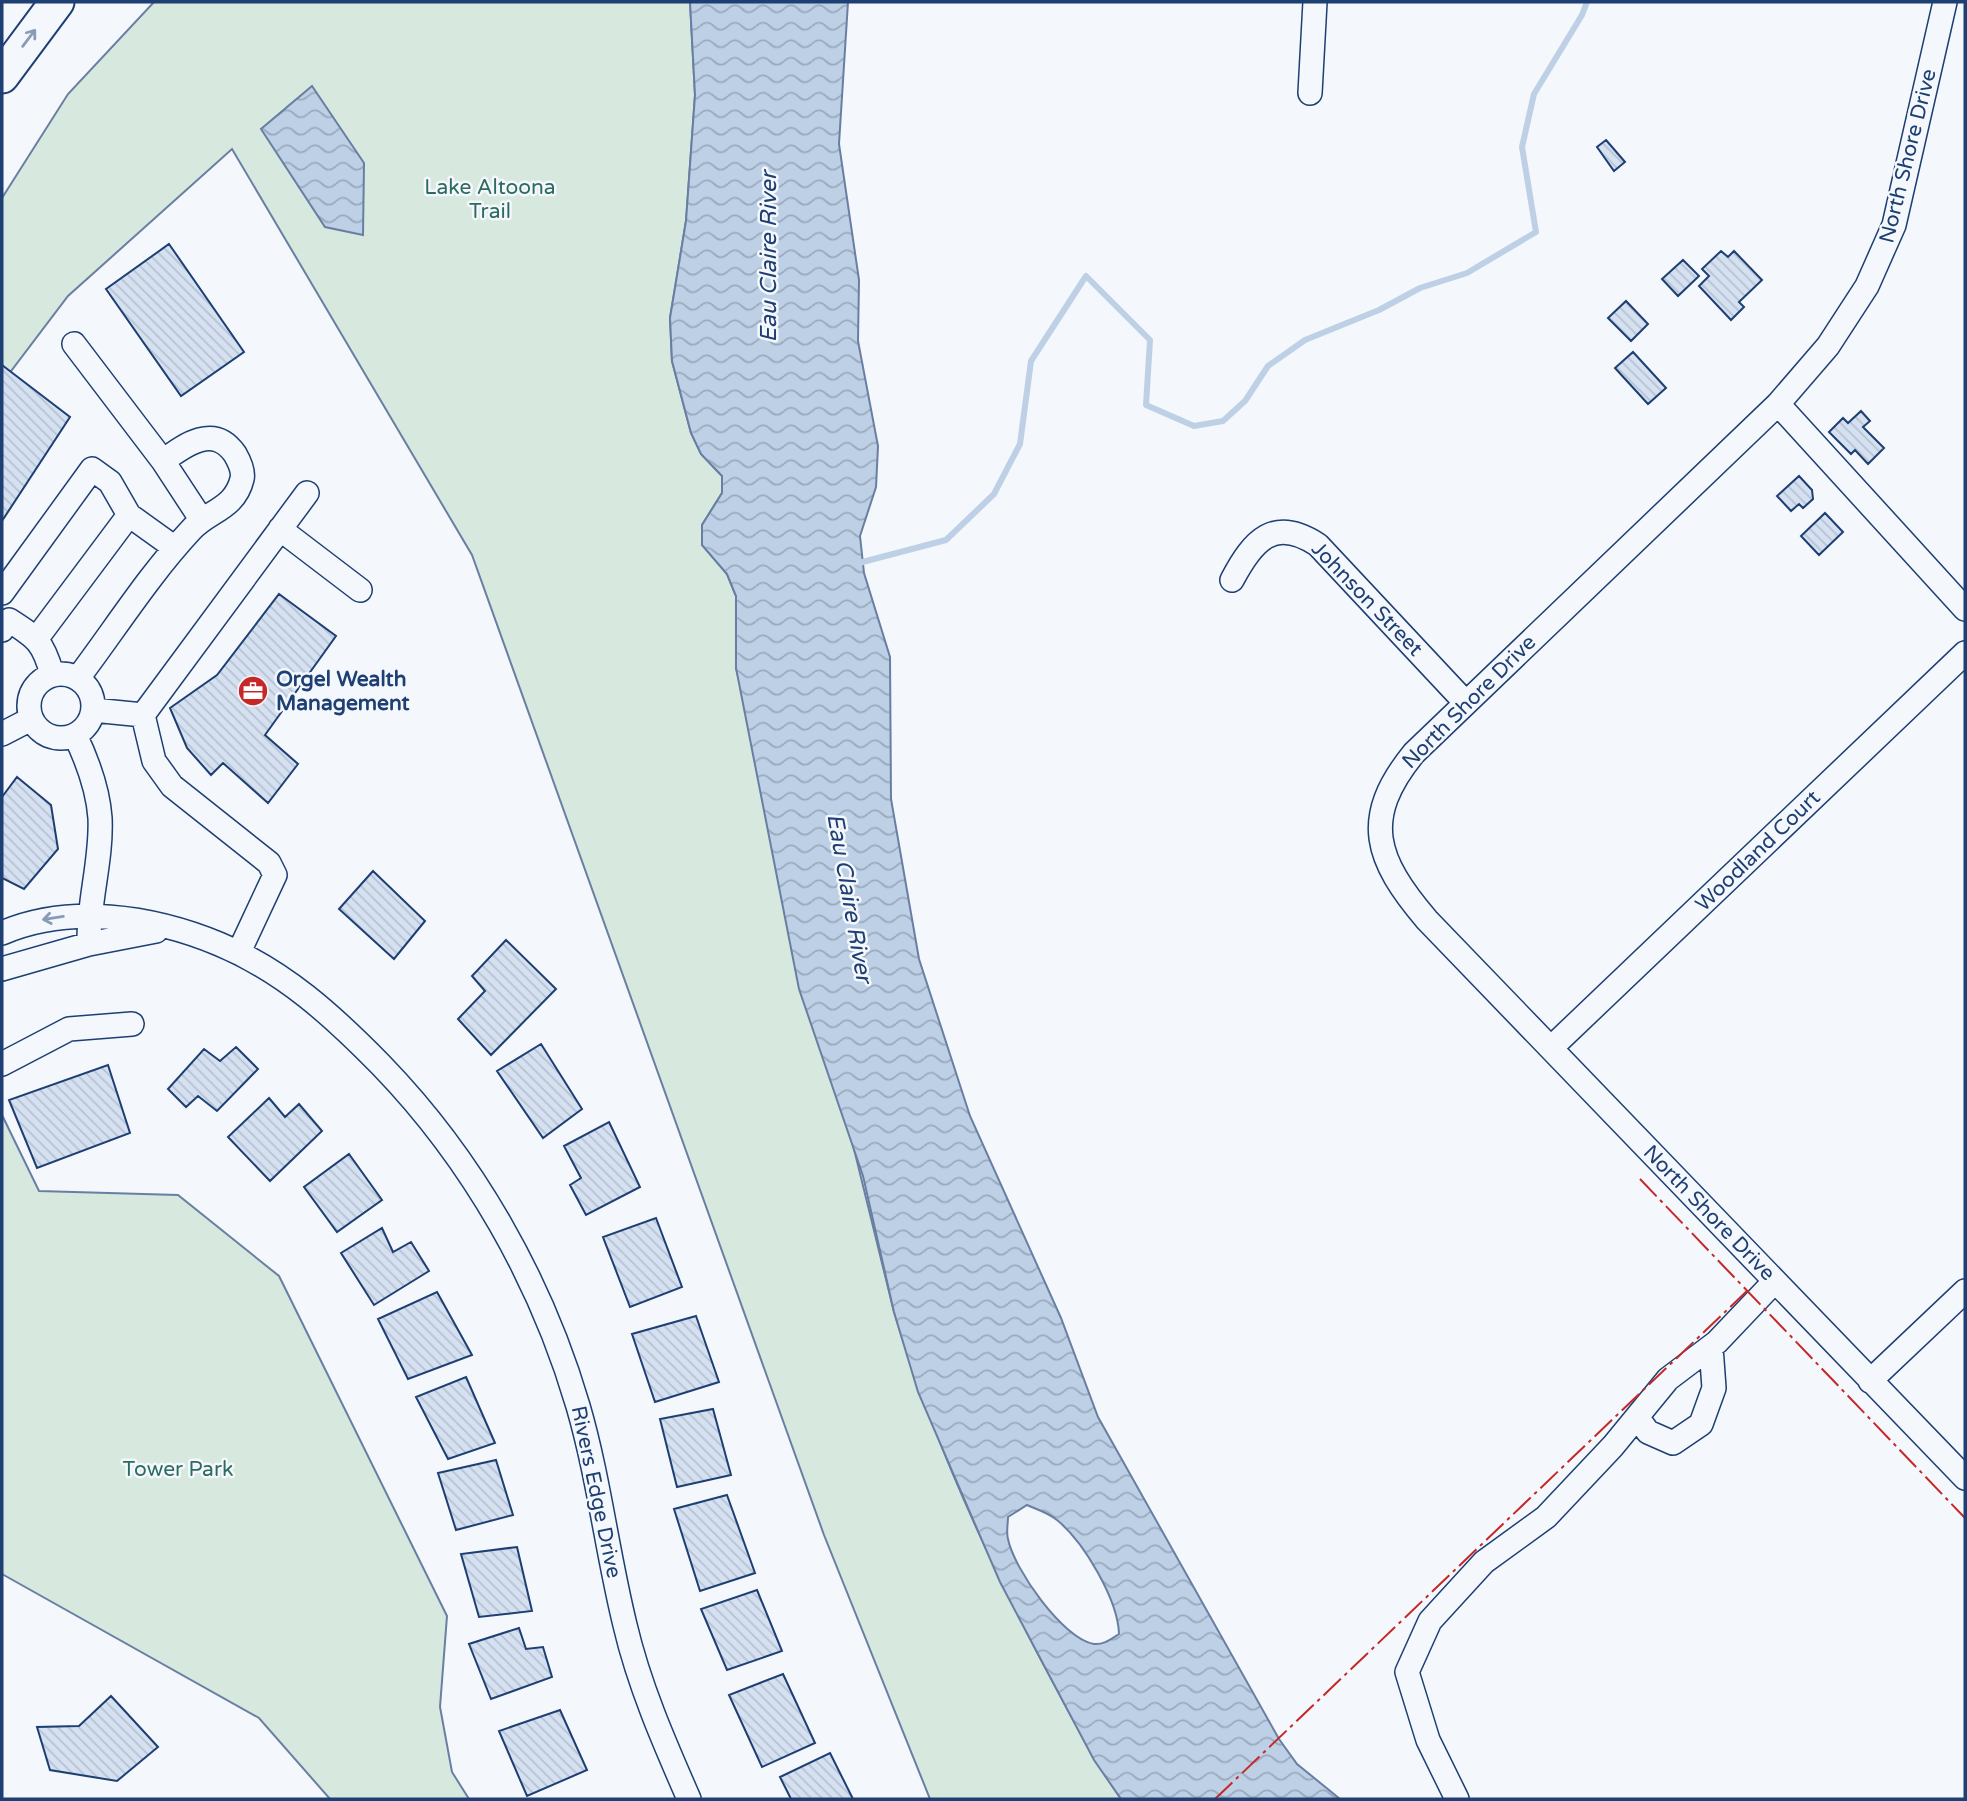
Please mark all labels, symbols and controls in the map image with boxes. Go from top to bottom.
one-way arrow [22,30,37,48]
street label: North Shore Drive [1874,66,1942,246]
water label: Eau Claire River [755,168,783,343]
park label: Lake Altoona Trail [424,175,556,224]
street label: Johnson Street [1306,537,1428,661]
street label: North Shore Drive [1397,630,1541,774]
place label: Orgel Wealth Management [276,667,410,716]
office icon: Orgel Wealth Management [236,674,270,708]
street label: Woodland Court [1691,785,1825,917]
water label: Eau Claire River [820,811,878,988]
one-way arrow [42,911,65,924]
street label: North Shore Drive [1638,1140,1780,1286]
street label: Rivers Edge Drive [566,1404,626,1580]
park label: Tower Park [123,1457,233,1482]

